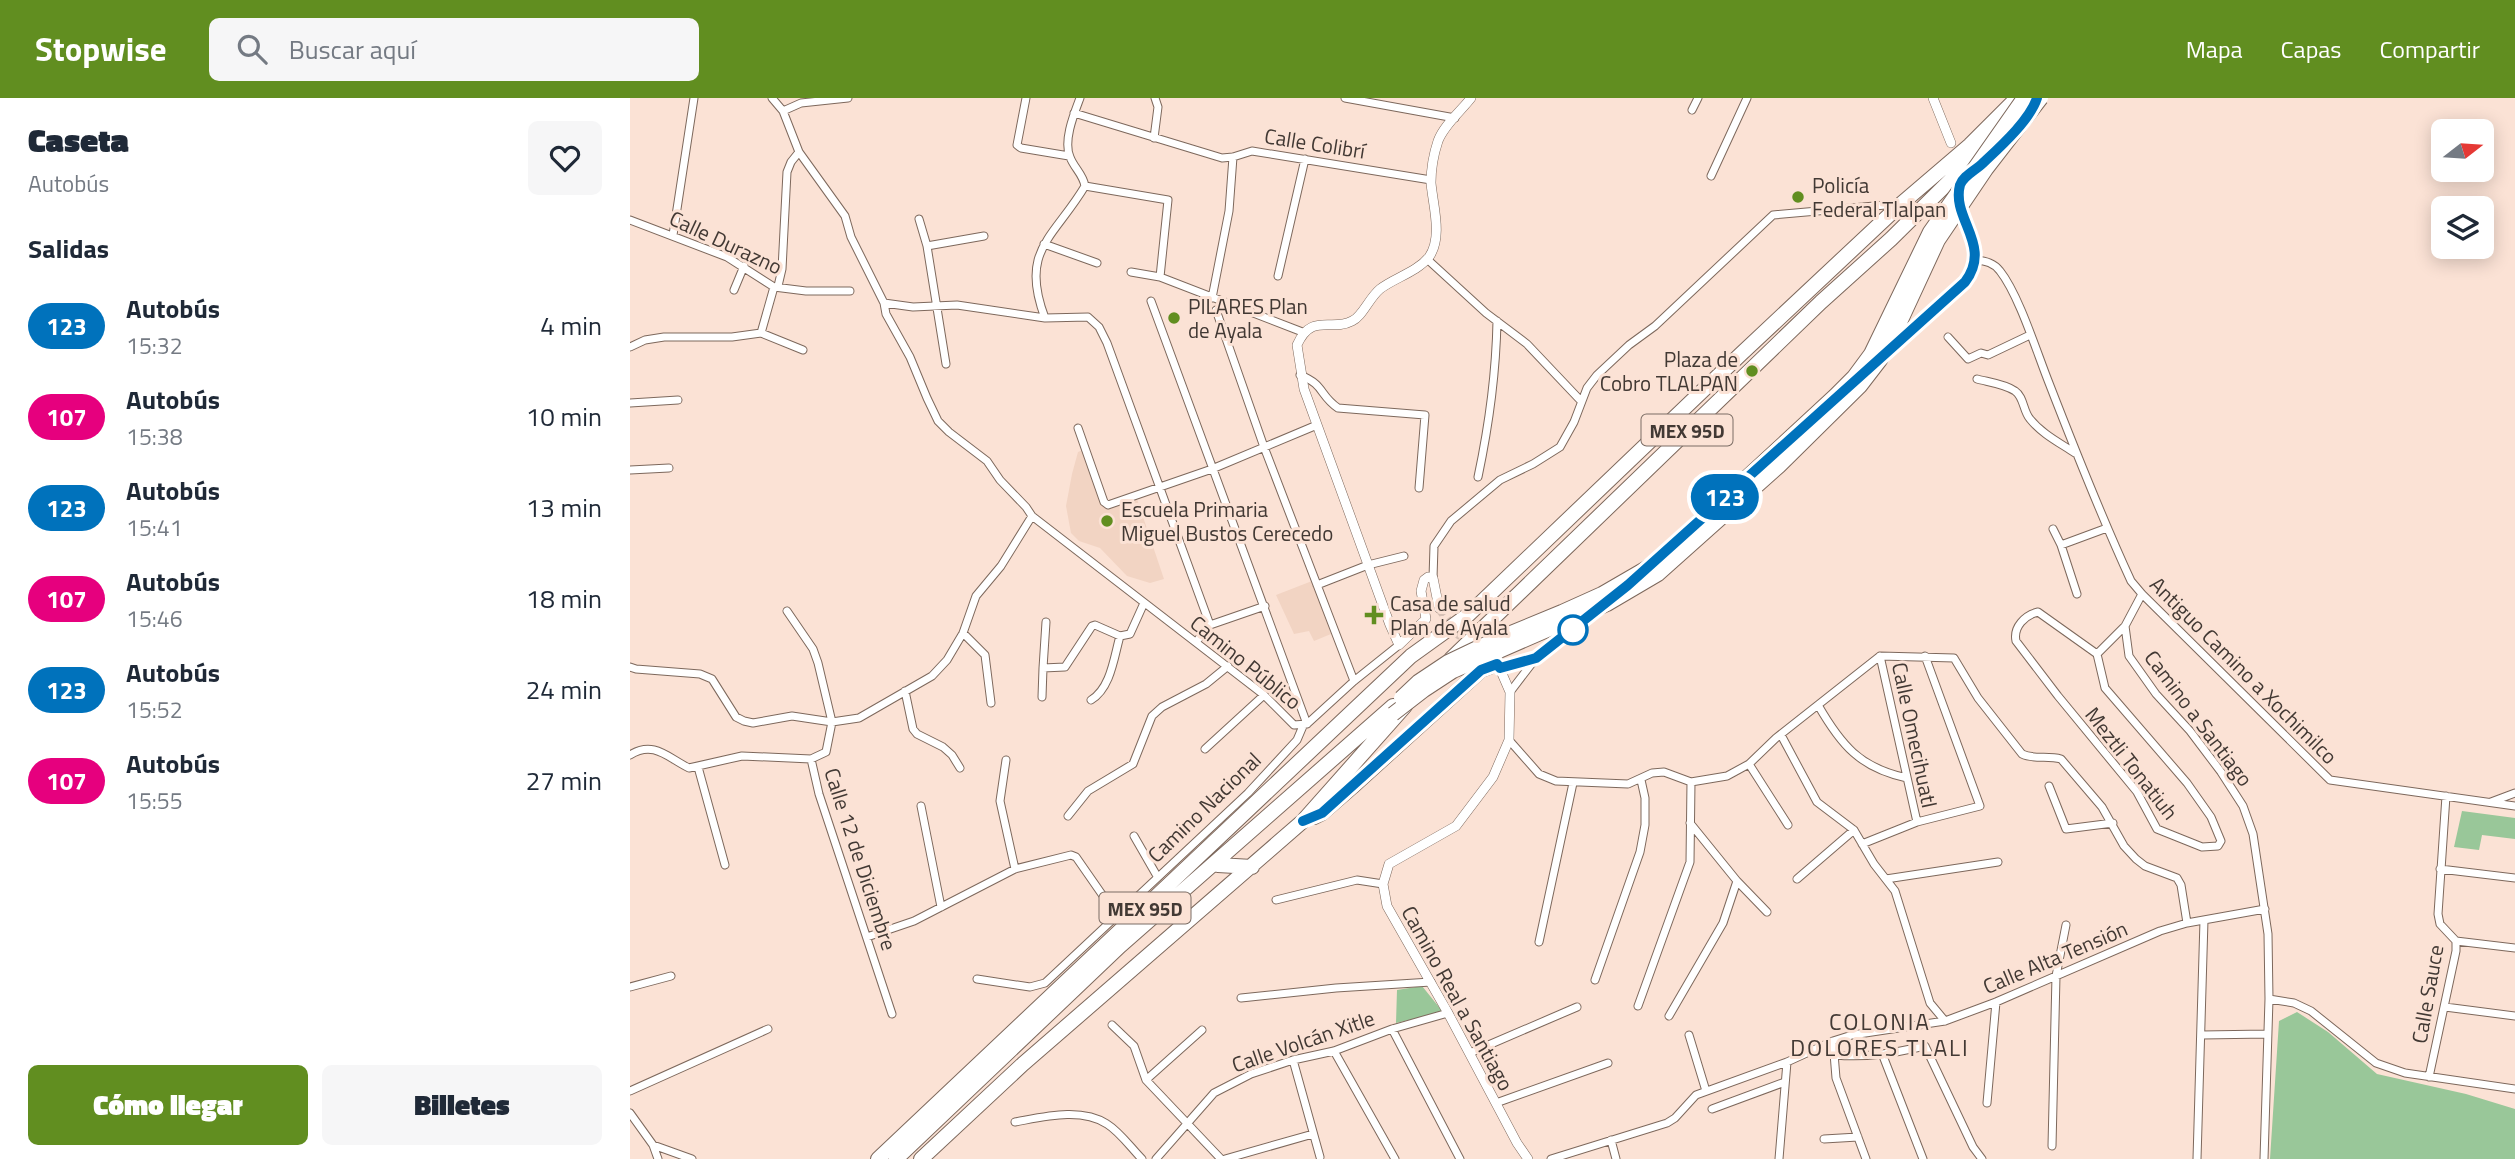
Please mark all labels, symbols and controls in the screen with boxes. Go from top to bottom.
search box [209,18,699,81]
text: Stopwise [35,24,167,74]
icon: search [233,30,271,68]
text: Buscar aquí [289,30,416,69]
text: Mapa [2186,31,2243,67]
text: Capas [2281,31,2341,67]
text: Compartir [2379,31,2480,67]
text: Caseta [28,115,129,165]
street label: Calle Colibrí [1262,119,1369,167]
north arrow [2431,119,2494,182]
map controls [2431,119,2494,259]
button: heart [528,121,602,195]
text: Autobús [28,166,109,201]
place label: Policía Federal Tlalpan [1812,169,1946,225]
marker: Policía Federal Tlalpan [1790,189,1806,205]
button: layers [2431,196,2494,259]
street label: Calle Durazno [664,202,788,282]
text: Salidas [28,229,109,268]
text: Autobús [126,289,220,328]
place label: PILARES Plan de Ayala [1188,290,1308,346]
text: 4 min [540,306,602,345]
text: 123 [46,308,87,344]
marker: PILARES Plan de Ayala [1166,310,1182,326]
text: 15:32 [126,328,183,363]
place label: Plaza de Cobro TLALPAN [1600,343,1738,399]
marker: Plaza de Cobro TLALPAN [1744,363,1760,379]
text: Autobús [126,380,220,419]
text: 10 min [526,397,602,436]
text: 107 [46,399,87,435]
road number: MEX 95D [1642,414,1732,446]
text: 15:38 [126,419,183,454]
text: Autobús [126,471,220,510]
line badge: 123 [1685,474,1765,520]
text: 123 [1705,479,1745,515]
text: 13 min [526,488,602,527]
text: 123 [46,490,87,526]
place label: Escuela Primaria Miguel Bustos Cerecedo [1121,493,1333,549]
text: 15:41 [126,510,183,545]
marker: Escuela Primaria Miguel Bustos Cerecedo [1099,513,1115,529]
text: Autobús [126,562,220,601]
street label: Antiguo Camino a Xochimilco [2143,569,2345,771]
text: 18 min [526,579,602,618]
text: 107 [46,581,87,617]
place label: Casa de salud Plan de Ayala [1390,587,1511,643]
text: 15:46 [126,601,183,636]
marker: Casa de salud Plan de Ayala [1364,605,1384,625]
street label: Camino Público [1183,607,1309,717]
unlabelled marker [1558,615,1588,645]
street label: Camino a Santiago [2137,643,2261,793]
text: Autobús [126,653,220,692]
street label: Calle Omecihuatl [1884,659,1946,811]
text: 24 min [526,670,602,709]
text: 123 [46,672,87,708]
text: 15:52 [126,692,183,727]
street label: Meztli Tonatiuh [2078,700,2186,826]
text: Autobús [126,744,220,783]
street label: Camino Nacional [1140,744,1268,870]
text: 27 min [526,761,602,800]
text: 107 [46,763,87,799]
street label: Calle 12 de Diciembre [816,764,906,954]
text: 15:55 [126,783,183,818]
road number: MEX 95D [1100,892,1190,923]
street label: Camino Real a Santiago [1394,900,1522,1096]
street label: Calle Alta Tensión [1978,912,2132,1002]
street label: Calle Sauce [2403,942,2451,1046]
street label: Calle Volcán Xitle [1227,1002,1379,1080]
district label: COLONIA DOLORES TLALI [1790,1004,1970,1065]
button: Cómo llegar [28,1065,308,1145]
button: Billetes [322,1065,602,1145]

